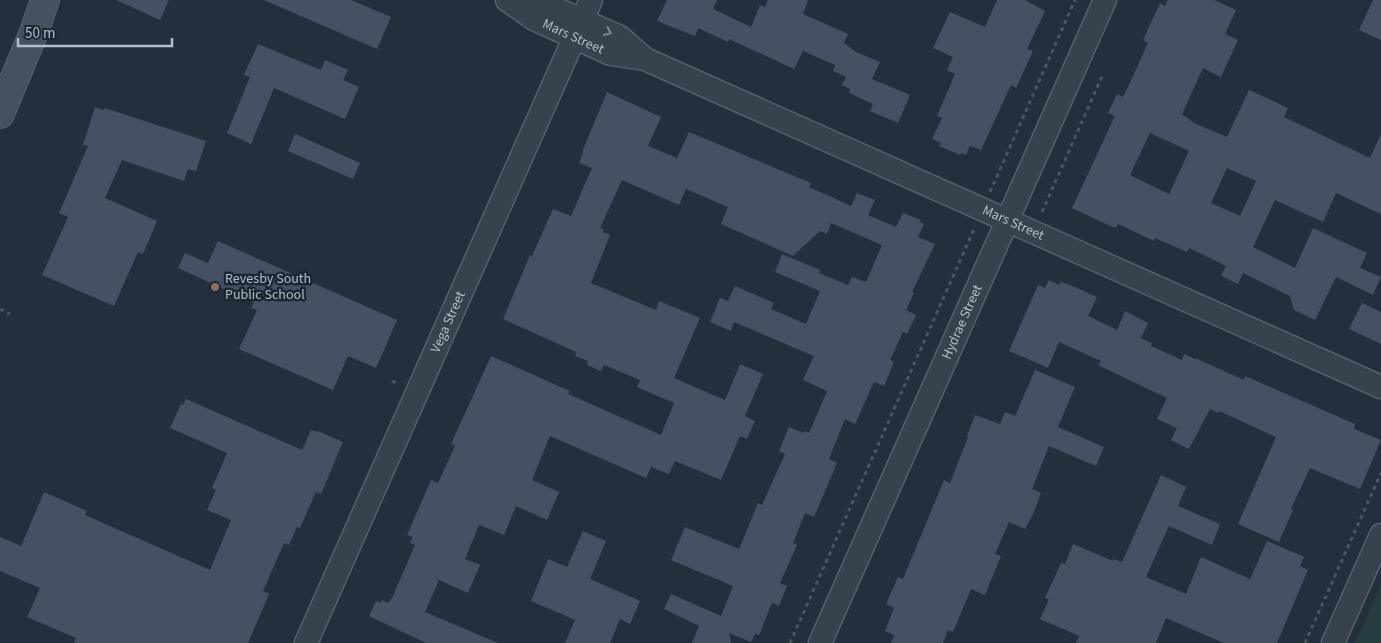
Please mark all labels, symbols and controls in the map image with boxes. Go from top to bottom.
street label: Mars Street [539,14,607,60]
scale bar [18,15,171,47]
text: 50 m [25,23,55,44]
one-way arrow [603,25,612,36]
street label: Mars Street [979,201,1048,246]
place label: Revesby South Public School [225,269,311,305]
marker: Revesby South Public School [209,281,221,293]
street label: Hydrae Street [937,281,988,363]
street label: Vega Street [426,288,471,356]

